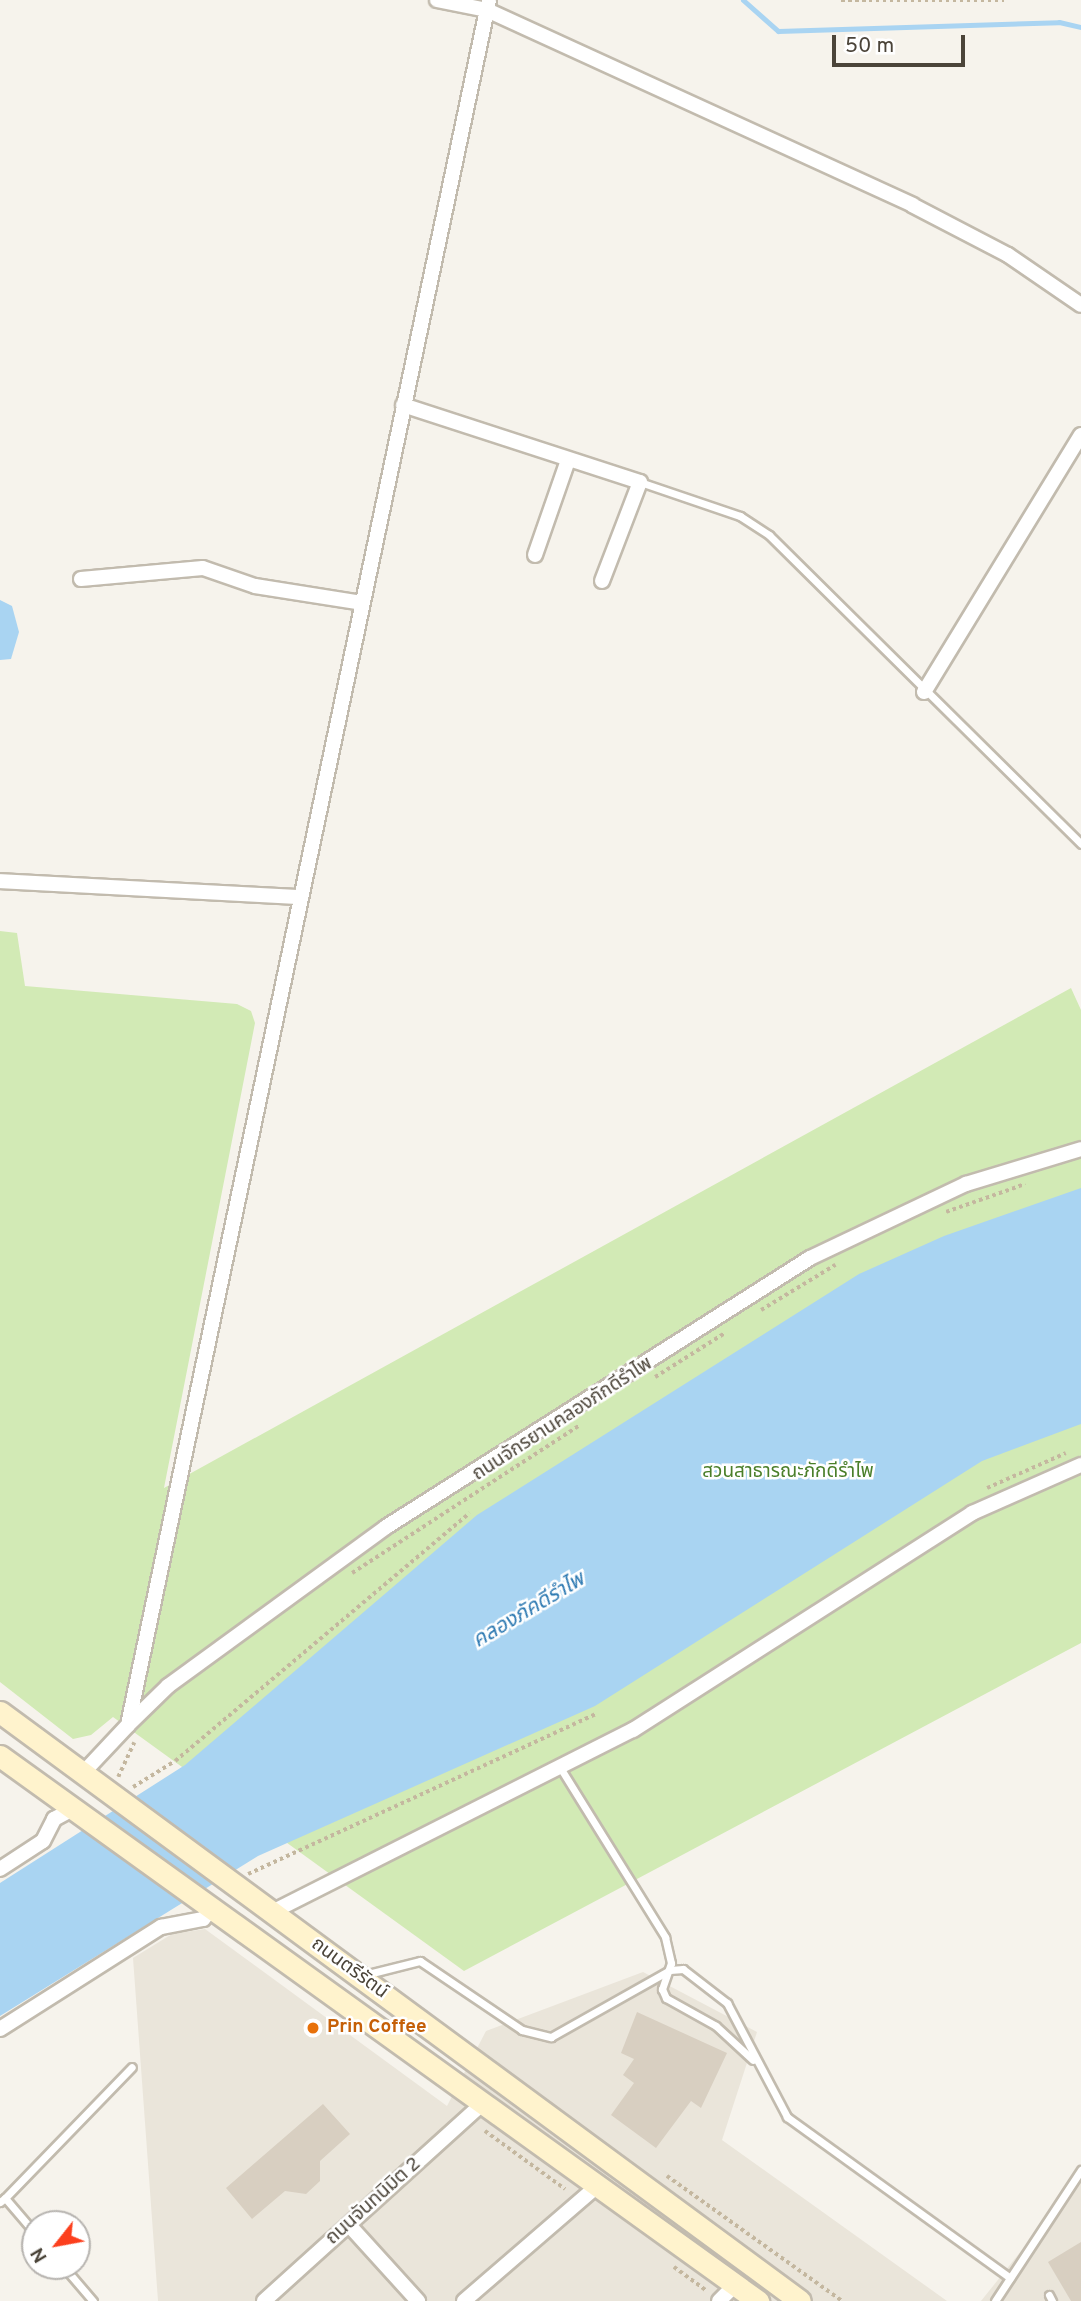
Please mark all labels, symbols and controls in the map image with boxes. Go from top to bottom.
scale bar [836,21,969,65]
text: 50 m [845,33,894,60]
street label: ถนนจักรยานคลองภักดีรำไพ [469,1353,657,1487]
park label: สวนสาธารณะภักดีรำไพ [702,1462,874,1484]
water label: คลองภัคดีรำไพ [468,1568,590,1654]
street label: ถนนตรีรัตน์ [306,1934,392,2004]
place label: Prin Coffee [327,2017,427,2039]
marker: Prin Coffee [305,2020,321,2036]
street label: ถนนจันทนิมิต 2 [322,2154,426,2250]
north arrow [21,2210,91,2280]
text: N [26,2243,54,2267]

